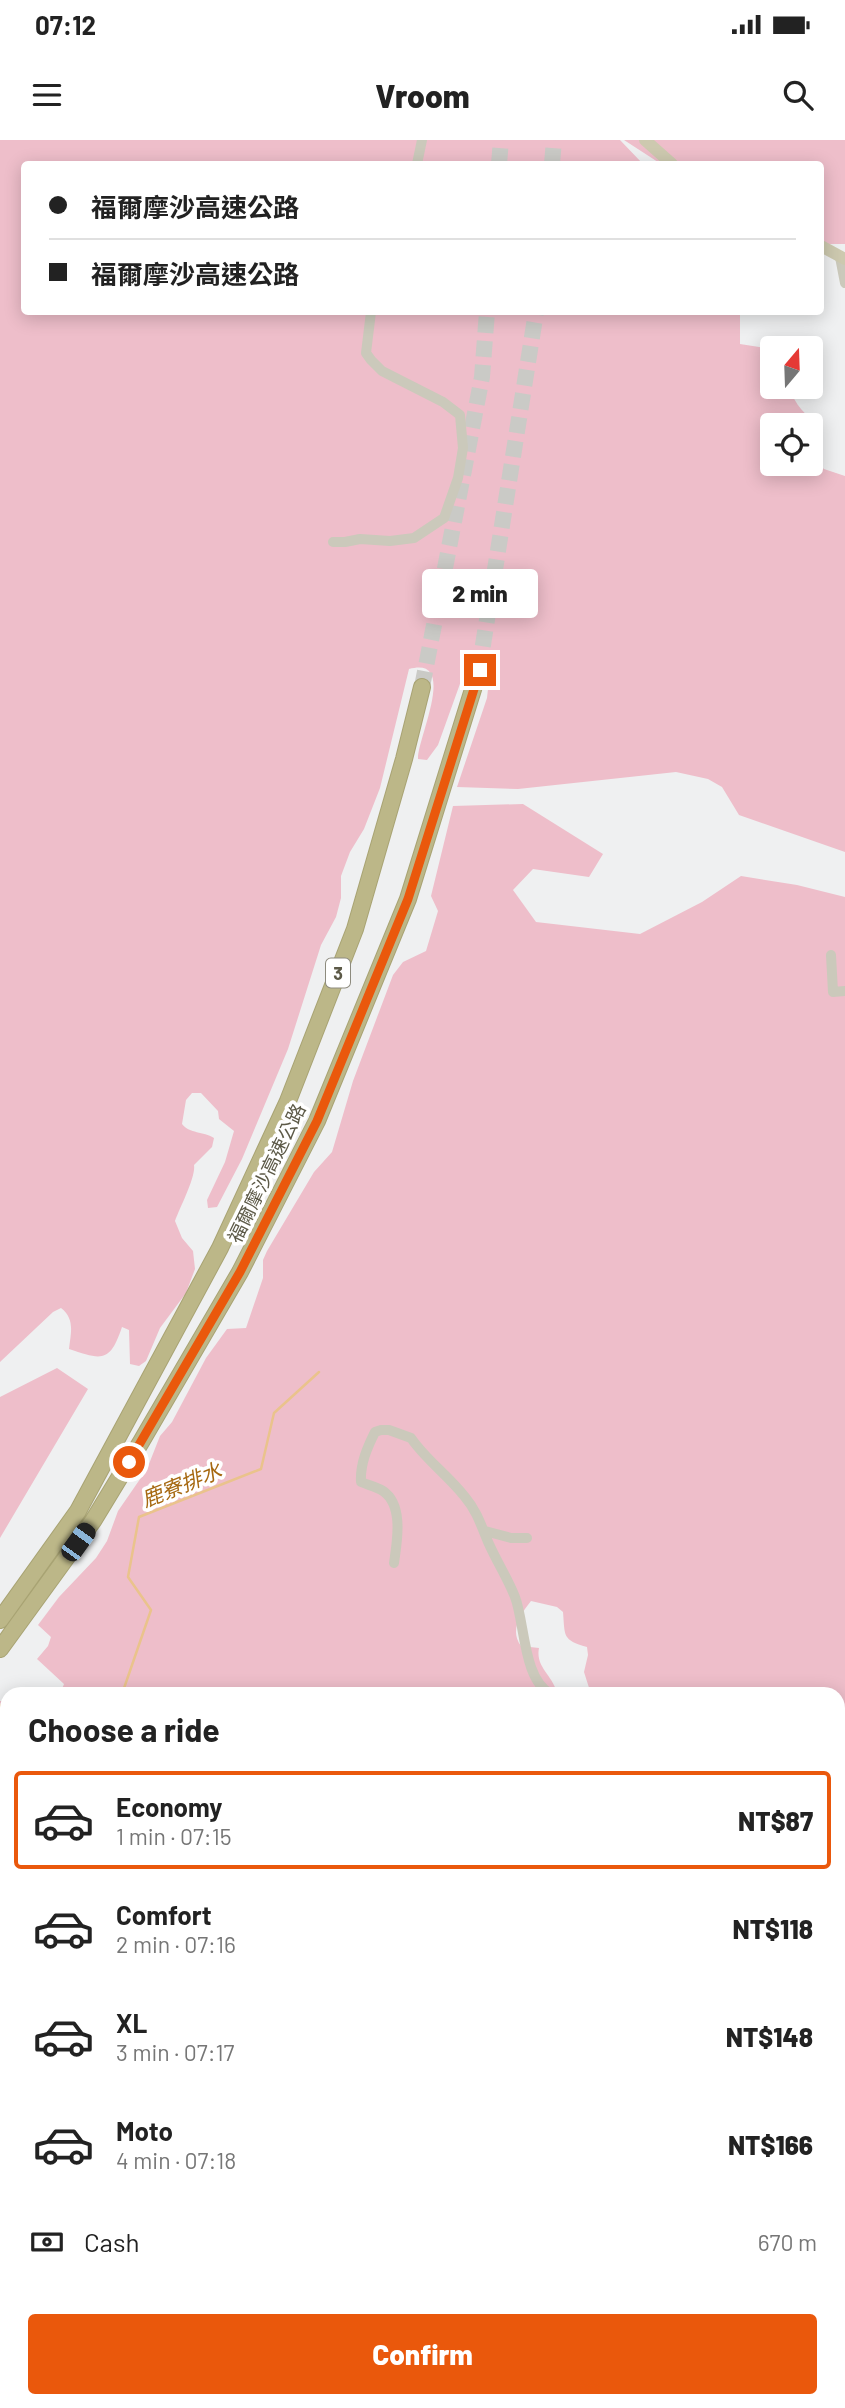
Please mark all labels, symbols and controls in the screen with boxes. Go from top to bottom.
text: 07:12 [35,9,96,40]
icon: menu [28,76,66,114]
text: Vroom [375,76,470,114]
icon: search [779,76,817,114]
text: 福爾摩沙高速公路 [91,191,299,222]
text: 福爾摩沙高速公路 [91,258,299,289]
north arrow [760,336,822,399]
map controls [760,336,823,476]
button: locate [760,413,823,476]
callout: 2 min [422,568,538,617]
text: 2 min [452,579,508,607]
route end [464,654,496,686]
road number: 3 [326,958,350,988]
street label: 福爾摩沙高速公路 [222,1100,310,1246]
route start [113,1446,145,1478]
water label: 鹿寮排水 [137,1456,226,1511]
car [58,1519,99,1565]
text: Choose a ride [28,1710,220,1748]
icon: car [32,1789,95,1852]
text: Economy [116,1791,222,1822]
text: NT$87 [738,1805,813,1836]
text: 1 min · 07:15 [116,1822,232,1850]
icon: car [32,1897,95,1960]
text: Comfort [116,1899,212,1930]
text: NT$118 [733,1913,813,1944]
text: 2 min · 07:16 [116,1930,236,1958]
icon: car [32,2005,95,2068]
text: XL [116,2007,147,2038]
text: NT$148 [726,2021,813,2052]
text: 3 min · 07:17 [116,2038,234,2066]
icon: car [32,2113,95,2176]
text: Moto [116,2115,173,2146]
text: NT$166 [728,2129,813,2160]
text: 4 min · 07:18 [116,2146,236,2174]
icon: cash [28,2223,66,2261]
text: Cash [84,2226,139,2257]
text: 670 m [758,2228,817,2256]
button: Confirm [28,2314,817,2394]

